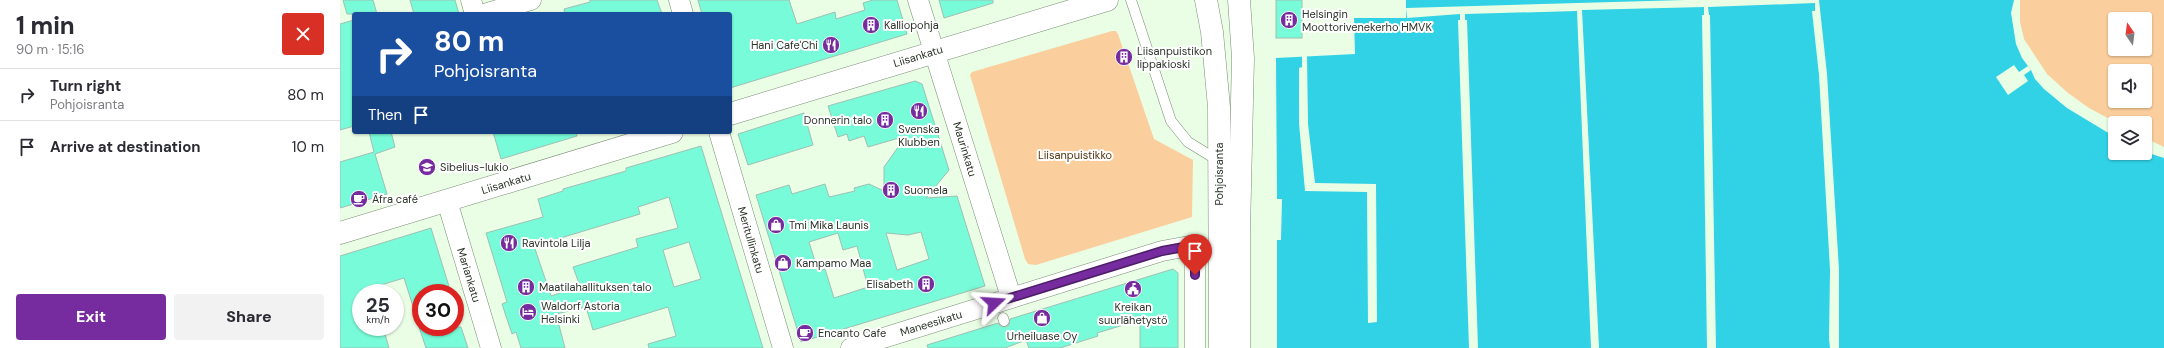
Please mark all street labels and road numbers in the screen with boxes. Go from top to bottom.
street label: Liisankatu [892,42,944,70]
street label: Maurinkatu [950,120,980,178]
street label: Pohjoisranta [1212,143,1226,205]
street label: Liisankatu [480,169,532,197]
street label: Meritullinkatu [735,205,767,275]
street label: Mariankatu [454,246,484,304]
street label: Maneesikatu [898,307,964,339]

